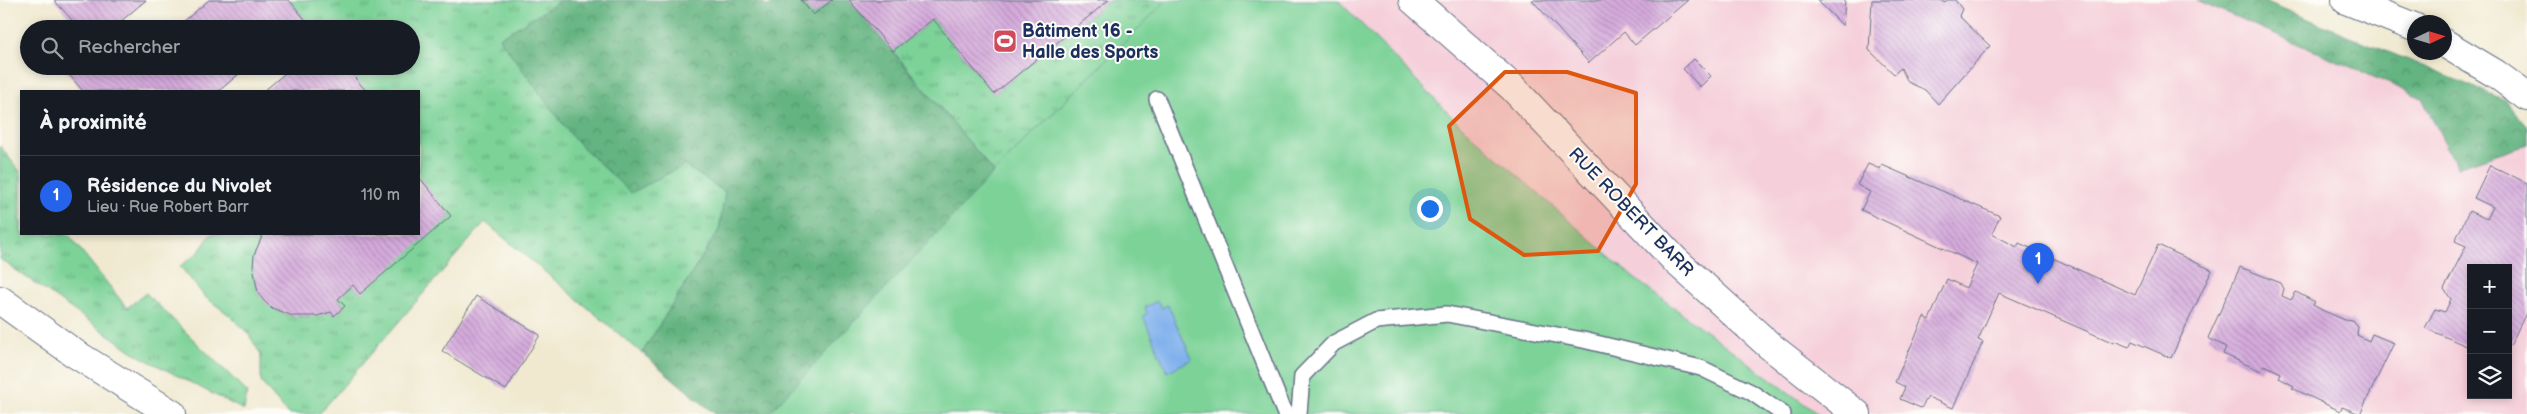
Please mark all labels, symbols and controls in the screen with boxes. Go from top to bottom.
north arrow [2407,15,2452,60]
search box [20,20,420,75]
place label: Bâtiment 16 - Halle des Sports [1022,21,1158,63]
sports icon: Bâtiment 16 - Halle des Sports [992,28,1018,54]
icon: search [38,34,66,62]
text: Rechercher [78,36,180,59]
text: À proximité [40,110,147,135]
street label: RUE ROBERT BARR [1564,143,1698,281]
text: Résidence du Nivolet [87,175,272,198]
text: 1 [53,186,59,205]
text: 110 m [361,186,400,205]
your location [1417,196,1443,222]
text: Lieu · Rue Robert Barr [87,198,249,217]
pin: 1 [2022,243,2054,284]
map controls [2467,264,2512,399]
button: + [2467,264,2512,309]
button: − [2467,309,2512,354]
button: layers [2467,354,2512,399]

